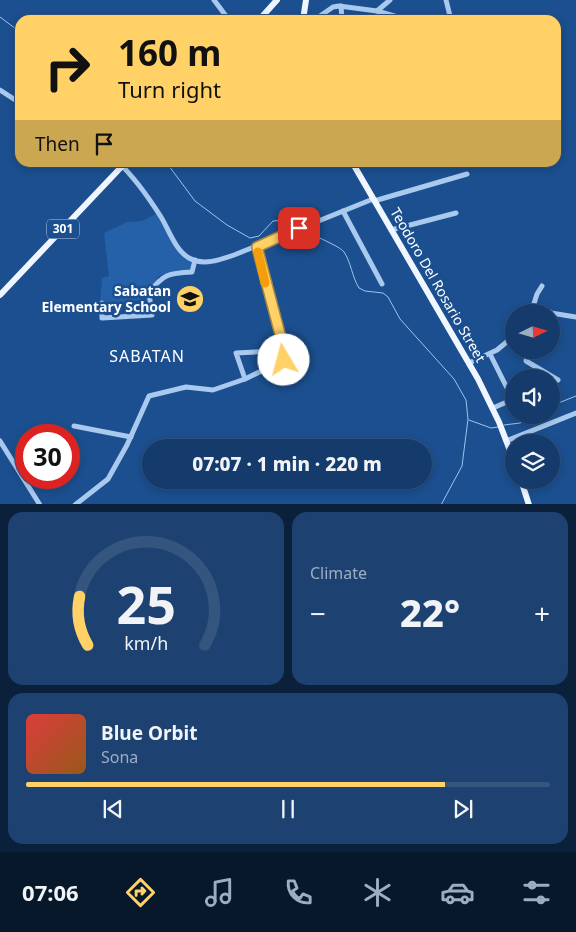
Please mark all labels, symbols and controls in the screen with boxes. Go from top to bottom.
text: 160 m [118,29,221,76]
icon: right [35,35,100,100]
text: Turn right [118,74,221,104]
icon: arrive [90,130,118,158]
text: Then [35,131,80,157]
street label: Teodoro Del Rosario Street [386,204,491,366]
pin [278,207,320,249]
icon: arrive [285,214,313,242]
road number: 301 [47,220,79,238]
place label: Sabatan Elementary School [41,281,171,316]
school or university icon: Sabatan Elementary School [175,284,205,314]
north arrow [505,304,560,359]
map controls [505,304,560,489]
position arrow [257,333,309,385]
district label: SABATAN [109,345,185,367]
button: sound [505,369,560,424]
speed limit sign: 30 [15,424,80,489]
button: layers [505,434,560,489]
text: 07:07 · 1 min · 220 m [192,451,382,477]
text: Climate [310,562,367,584]
text: 25 [116,568,176,639]
text: 22° [400,586,460,638]
text: − [310,594,326,632]
text: + [534,594,550,632]
text: km/h [124,631,168,655]
text: Blue Orbit [101,720,197,746]
text: Sona [101,746,138,768]
icon: previous [99,795,127,823]
icon: pause [274,795,302,823]
icon: next [449,795,477,823]
icon: directions [123,875,158,910]
icon: music [202,875,237,910]
icon: phone [281,875,316,910]
icon: climate [360,875,395,910]
icon: car [440,875,475,910]
icon: filters [519,875,554,910]
text: 07:06 [22,877,79,907]

